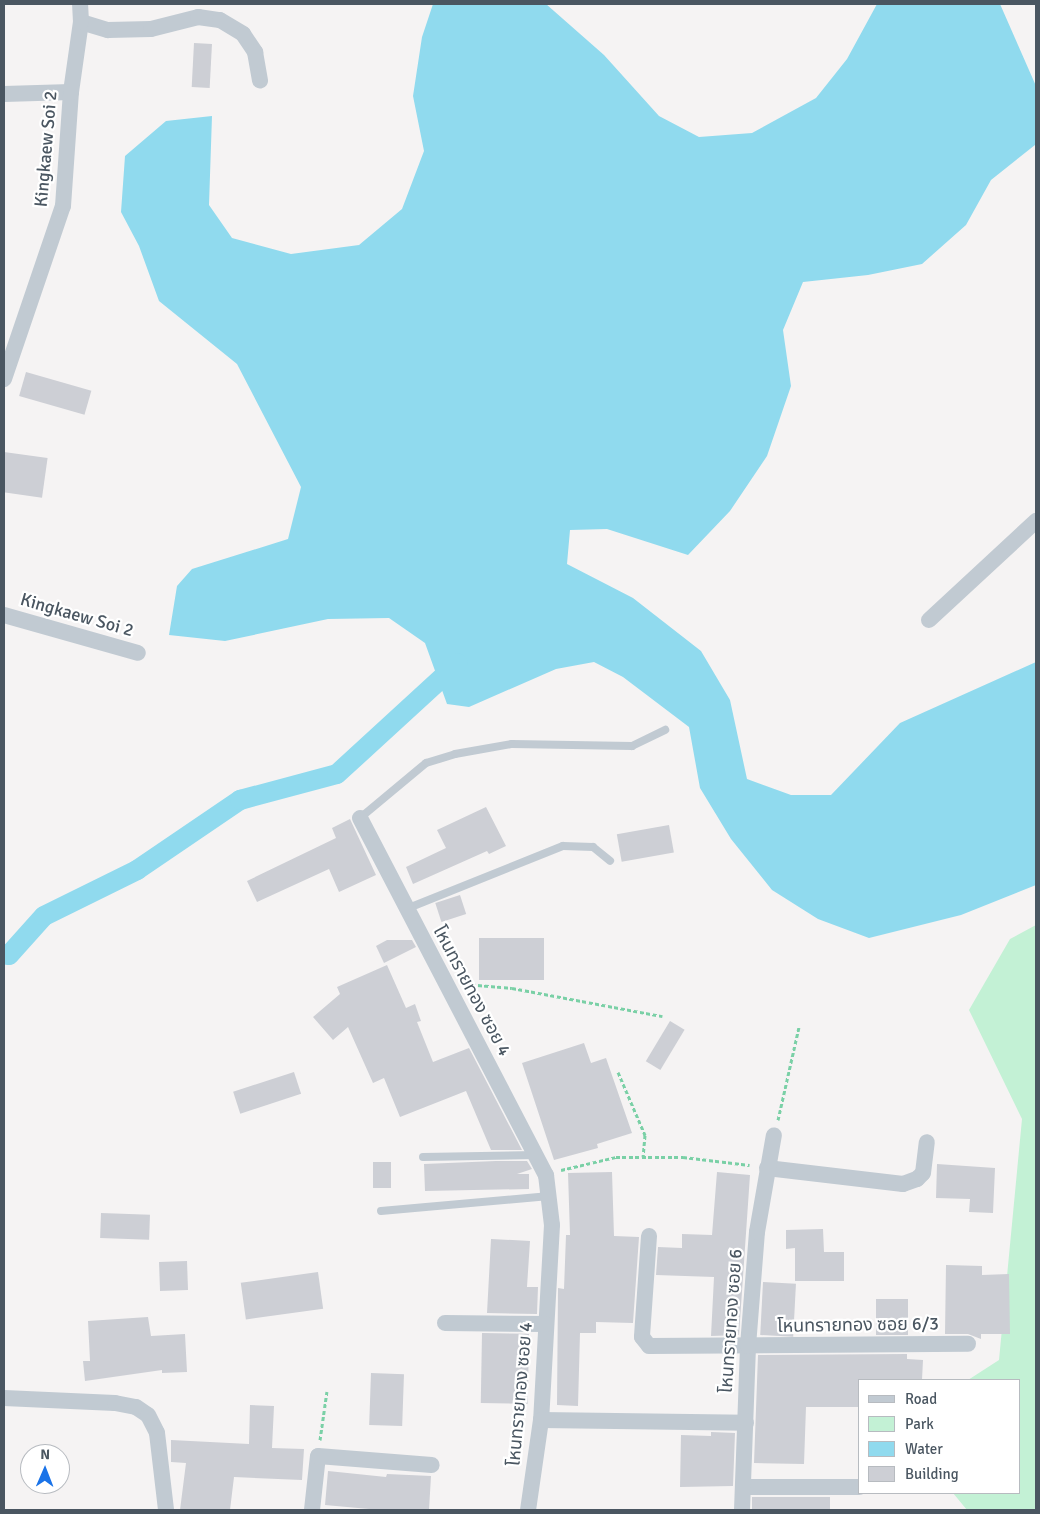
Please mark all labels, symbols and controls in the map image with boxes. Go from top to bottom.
street label: Kingkaew Soi 2 [30,90,62,208]
street label: Kingkaew Soi 2 [18,589,136,641]
street label: โหนทรายทอง ซอย 4 [429,922,515,1060]
street label: โหนทรายทอง ซอย 6 [715,1248,747,1394]
street label: โหนทรายทอง ซอย 6/3 [777,1313,939,1337]
street label: โหนทรายทอง ซอย 4 [503,1321,537,1467]
legend [858,1379,1020,1494]
text: Road [905,1390,937,1408]
text: Park [905,1415,934,1433]
text: Water [905,1440,943,1458]
north arrow [20,1444,70,1494]
text: N [40,1446,50,1463]
text: Building [905,1465,959,1483]

